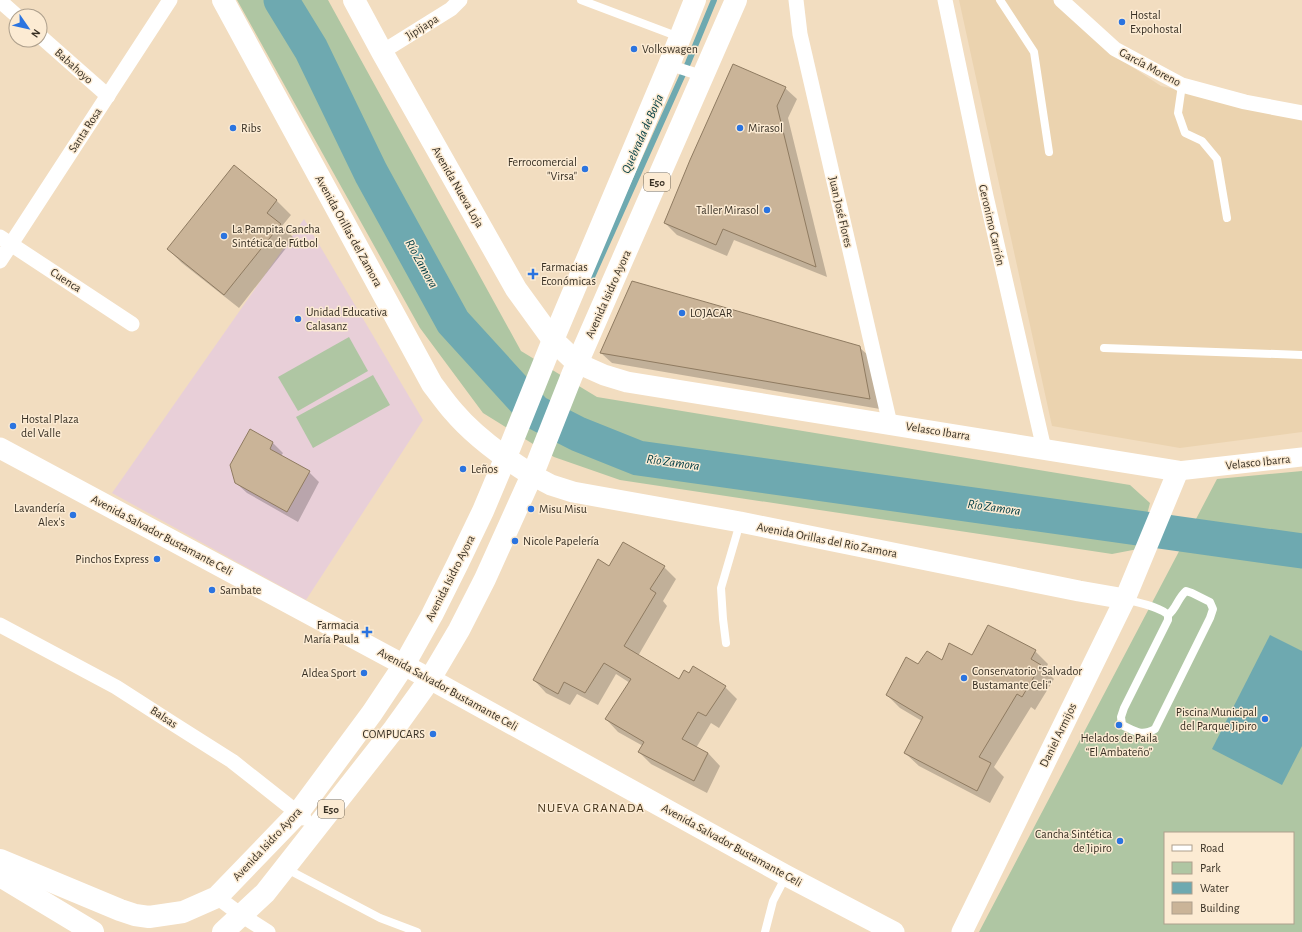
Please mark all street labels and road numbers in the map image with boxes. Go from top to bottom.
street label: Jipijapa [404,12,441,42]
street label: Babahoyo [52,46,95,87]
street label: García Moreno [1117,46,1183,88]
street label: Santa Rosa [66,105,104,154]
street label: Avenida Nueva Loja [429,144,486,231]
street label: Avenida Orillas del Zamora [313,173,385,289]
road number: E50 [644,173,670,191]
street label: Juan José Flores [827,175,855,249]
street label: Geronimo Carrión [977,183,1007,267]
street label: Avenida Isidro Ayora [583,248,634,340]
street label: Cuenca [48,266,84,295]
street label: Velasco Ibarra [905,420,972,442]
street label: Velasco Ibarra [1225,453,1291,471]
street label: Avenida Salvador Bustamante Celi [89,493,235,577]
street label: Avenida Orillas del Rio Zamora [756,520,899,560]
street label: Avenida Isidro Ayora [423,533,478,624]
street label: Avenida Salvador Bustamante Celi [376,645,520,733]
street label: Daniel Armijos [1037,701,1080,769]
street label: Balsas [148,704,180,730]
road number: E50 [318,800,344,818]
street label: Avenida Salvador Bustamante Celi [660,801,804,889]
street label: Avenida Isidro Ayora [230,805,305,884]

